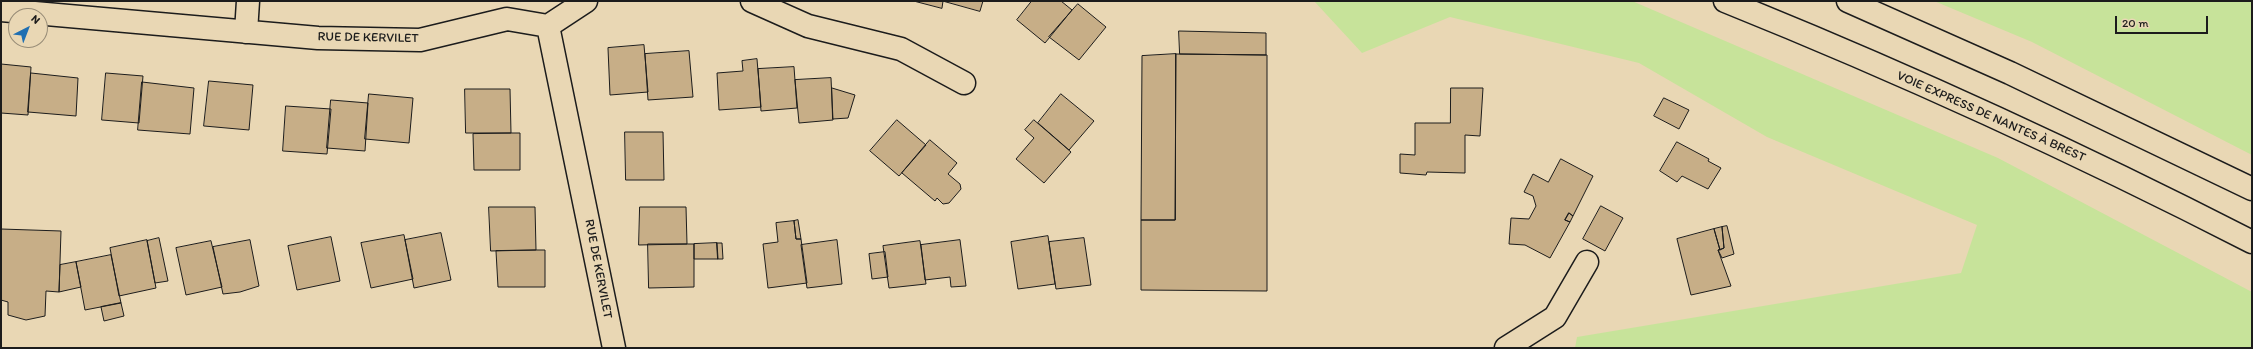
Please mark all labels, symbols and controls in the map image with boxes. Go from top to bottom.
north arrow [8,8,48,48]
scale bar [2117,8,2210,34]
text: N [29,12,43,27]
text: 20 m [2122,16,2149,30]
street label: RUE DE KERVILET [317,29,419,47]
street label: VOIE EXPRESS DE NANTES À BREST [1894,68,2088,166]
street label: RUE DE KERVILET [581,218,615,320]

